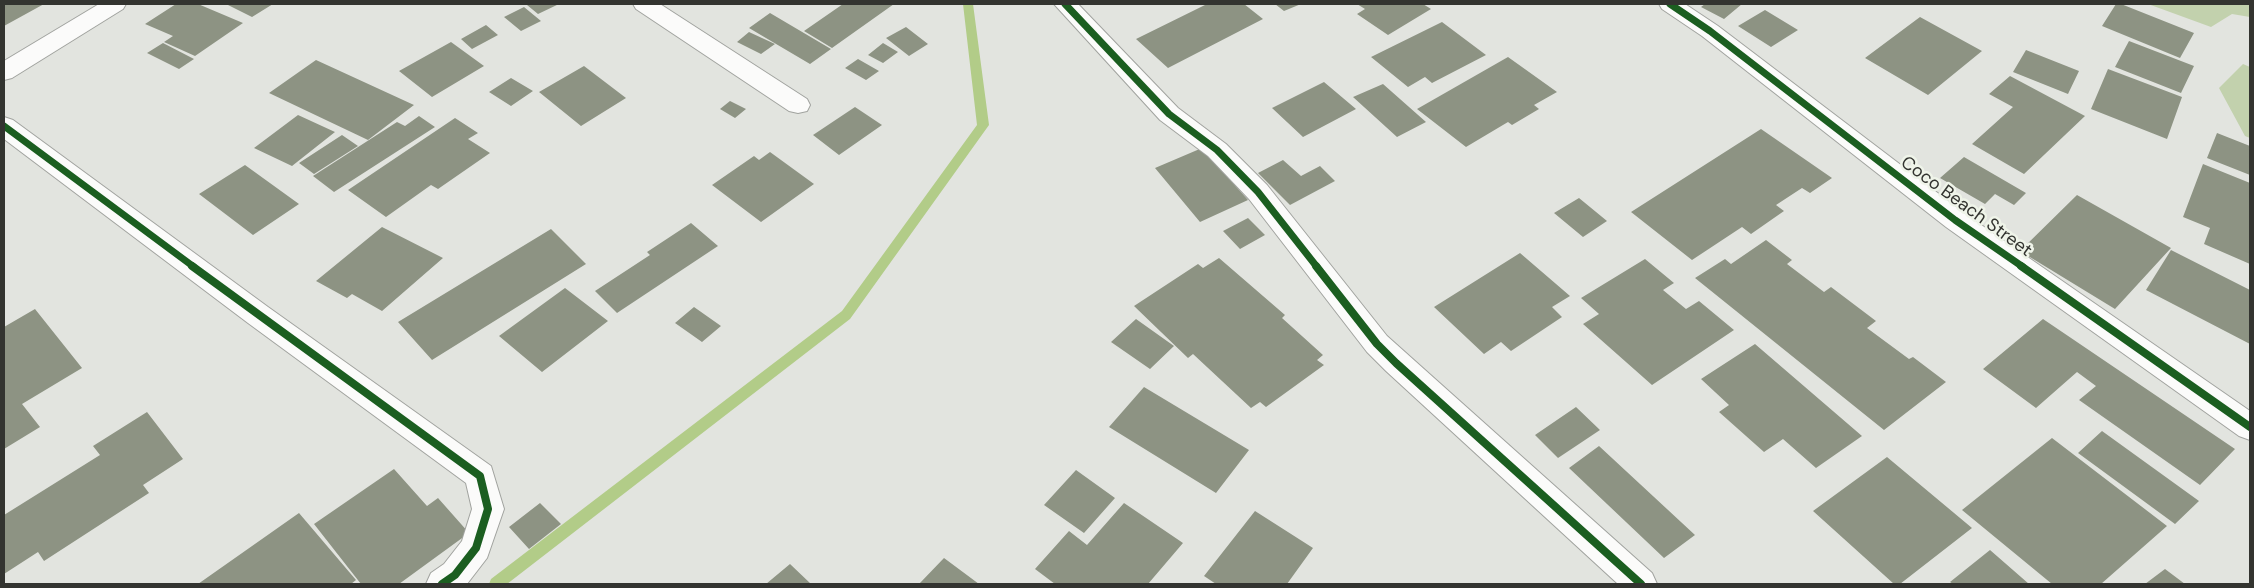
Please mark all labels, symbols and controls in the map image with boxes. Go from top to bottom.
street label: Coco Beach Street [1896,152,2036,262]

